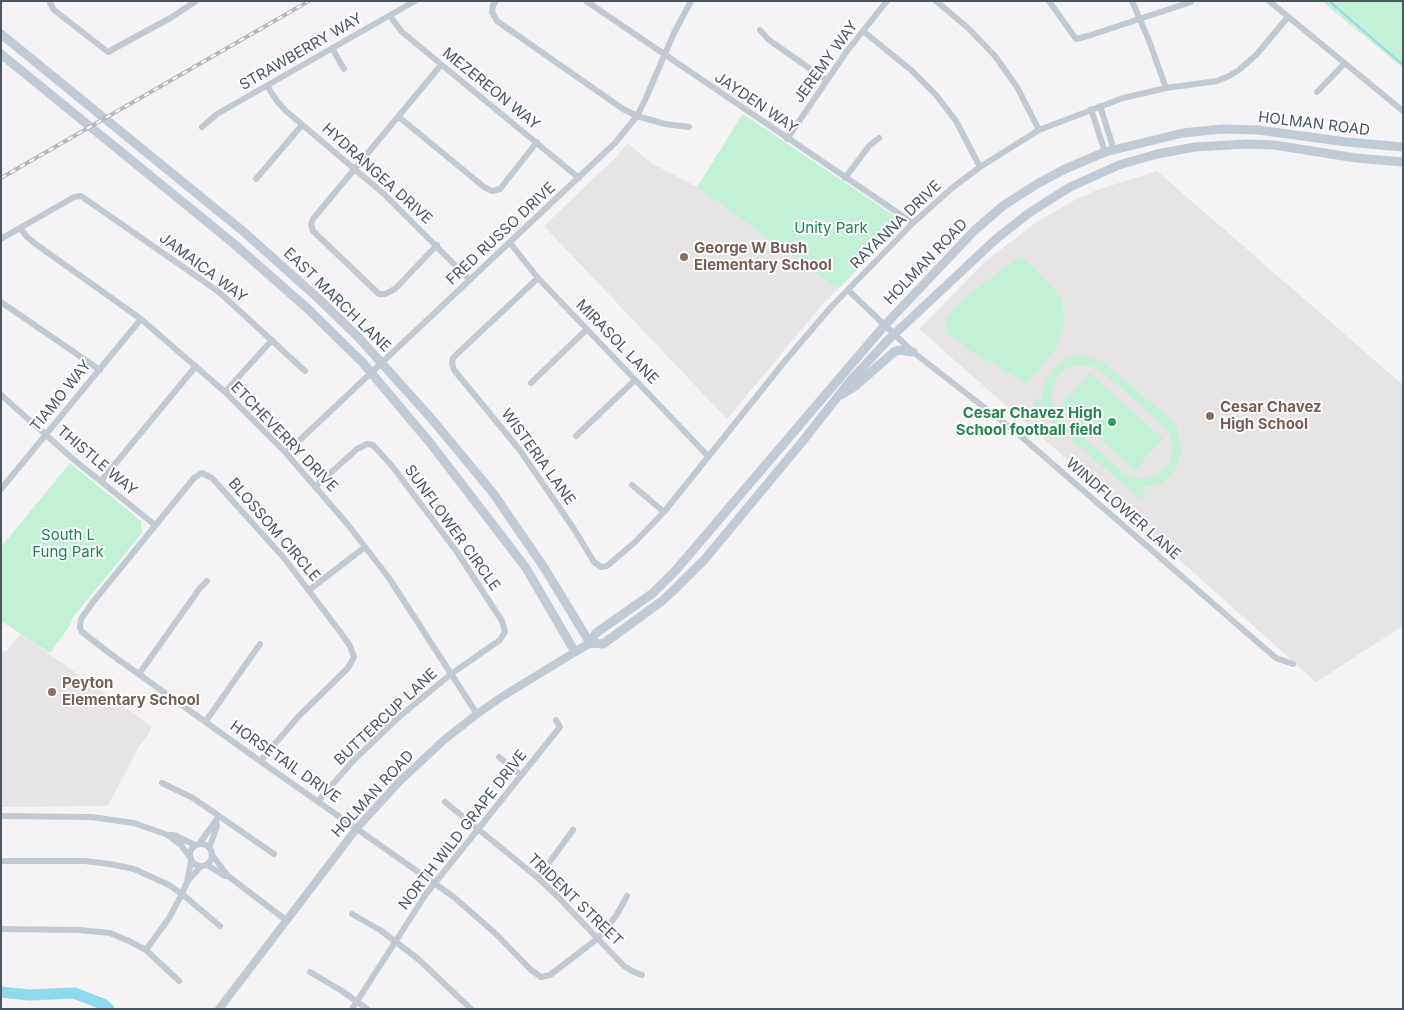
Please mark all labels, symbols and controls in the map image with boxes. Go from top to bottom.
street label: STRAWBERRY WAY [236,10,366,94]
street label: JEREMY WAY [790,17,862,107]
street label: MEZEREON WAY [439,44,543,134]
street label: JAYDEN WAY [711,69,801,137]
street label: HOLMAN ROAD [1257,108,1371,140]
street label: HYDRANGEA DRIVE [318,120,436,228]
street label: RAYANNA DRIVE [847,177,945,273]
street label: FRED RUSSO DRIVE [443,179,559,289]
street label: HOLMAN ROAD [881,215,971,309]
park label: Unity Park [794,219,868,237]
street label: JAMAICA WAY [156,229,250,307]
place label: George W Bush Elementary School [694,239,832,274]
street label: EAST MARCH LANE [280,244,394,356]
marker: George W Bush Elementary School [678,251,690,263]
street label: MIRASOL LANE [572,296,662,388]
street label: TIAMO WAY [27,357,95,435]
street label: ETCHEVERRY DRIVE [227,378,341,496]
place label: Cesar Chavez High School [1220,398,1322,433]
place label: Cesar Chavez High School football field [956,404,1102,439]
street label: WISTERIA LANE [497,405,579,509]
marker: Cesar Chavez High School [1204,410,1216,422]
marker: Cesar Chavez High School football field [1106,416,1118,428]
street label: THISTLE WAY [53,422,141,500]
street label: WINDFLOWER LANE [1062,454,1184,564]
street label: SUNFLOWER CIRCLE [400,462,504,594]
street label: BLOSSOM CIRCLE [224,475,324,585]
park label: South L Fung Park [32,526,104,561]
street label: BUTTERCUP LANE [331,665,441,769]
place label: Peyton Elementary School [62,674,200,709]
marker: Peyton Elementary School [46,686,58,698]
street label: HORSETAIL DRIVE [226,717,344,807]
street label: HOLMAN ROAD [328,747,418,841]
street label: NORTH WILD GRAPE DRIVE [395,747,531,913]
street label: TRIDENT STREET [524,850,626,950]

